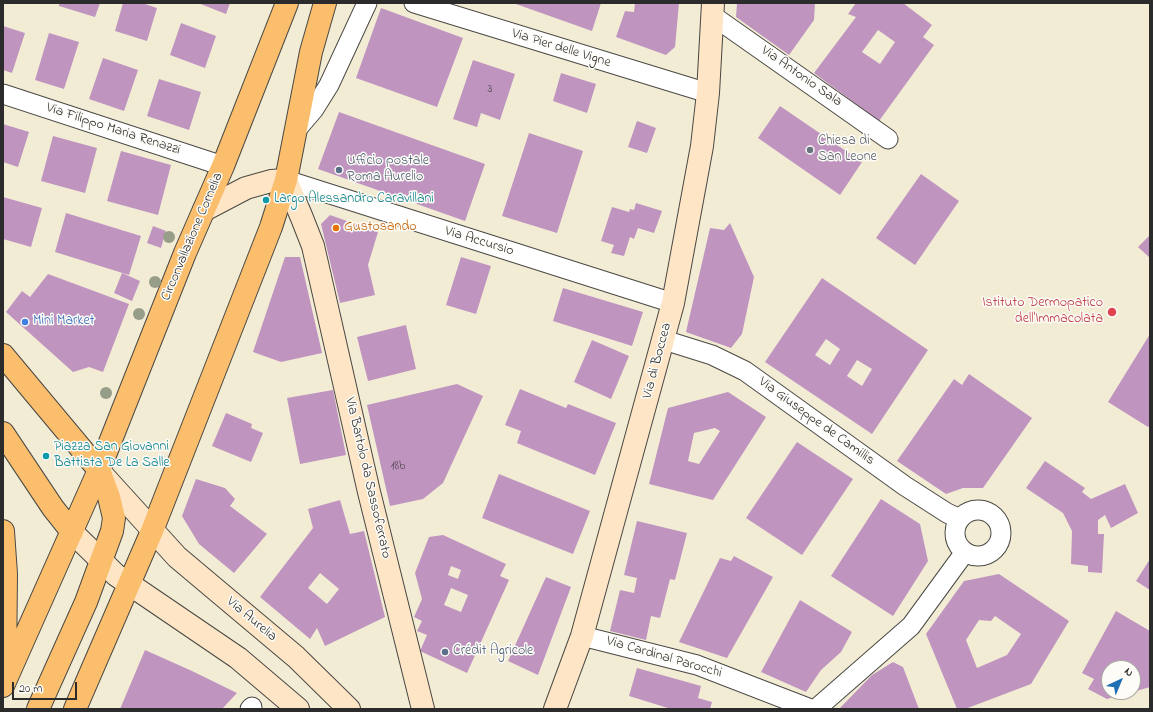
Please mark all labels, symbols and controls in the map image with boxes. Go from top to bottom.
street label: Via Pier delle Vigne [509,26,613,72]
street label: Via Antonio Sala [757,43,845,111]
house number: 3 [488,83,492,97]
street label: Via Filippo Maria Renazzi [44,100,182,160]
place label: Chiesa di San Leone [818,134,877,166]
marker: Chiesa di San Leone [805,145,815,155]
place label: Ufficio postale Roma Aurelio [347,154,429,186]
marker: Ufficio postale Roma Aurelio [334,165,344,175]
street label: Circonvallazione Cornelia [158,170,228,304]
place label: Largo Alessandro Caravillani [274,192,434,208]
marker: Largo Alessandro Caravillani [261,195,271,205]
place label: Gustosando [344,220,417,236]
marker: Gustosando [331,223,341,233]
street label: Via Accursio [443,224,515,260]
place label: Istituto Dermopatico dell'Immacolata [982,296,1103,328]
marker: Istituto Dermopatico dell'Immacolata [1106,306,1118,318]
place label: Mini Market [33,314,94,330]
marker: Mini Market [20,317,30,327]
street label: Via di Boccea [640,321,676,401]
street label: Via Giuseppe de Camillis [755,374,877,470]
street label: Via Bartolo da Sassoferrato [340,396,394,560]
place label: Piazza San Giovanni Battista De La Salle [54,440,170,472]
marker: Piazza San Giovanni Battista De La Salle [41,451,51,461]
house number: 18b [391,460,405,474]
street label: Via Aurelia [222,594,280,646]
street label: Via Cardinal Parocchi [604,633,724,683]
place label: Crédit Agricole [453,644,533,660]
marker: Crédit Agricole [440,647,450,657]
north arrow [1101,660,1141,700]
text: N [1120,664,1137,680]
scale bar [14,674,79,700]
text: 20 m [19,680,42,698]

